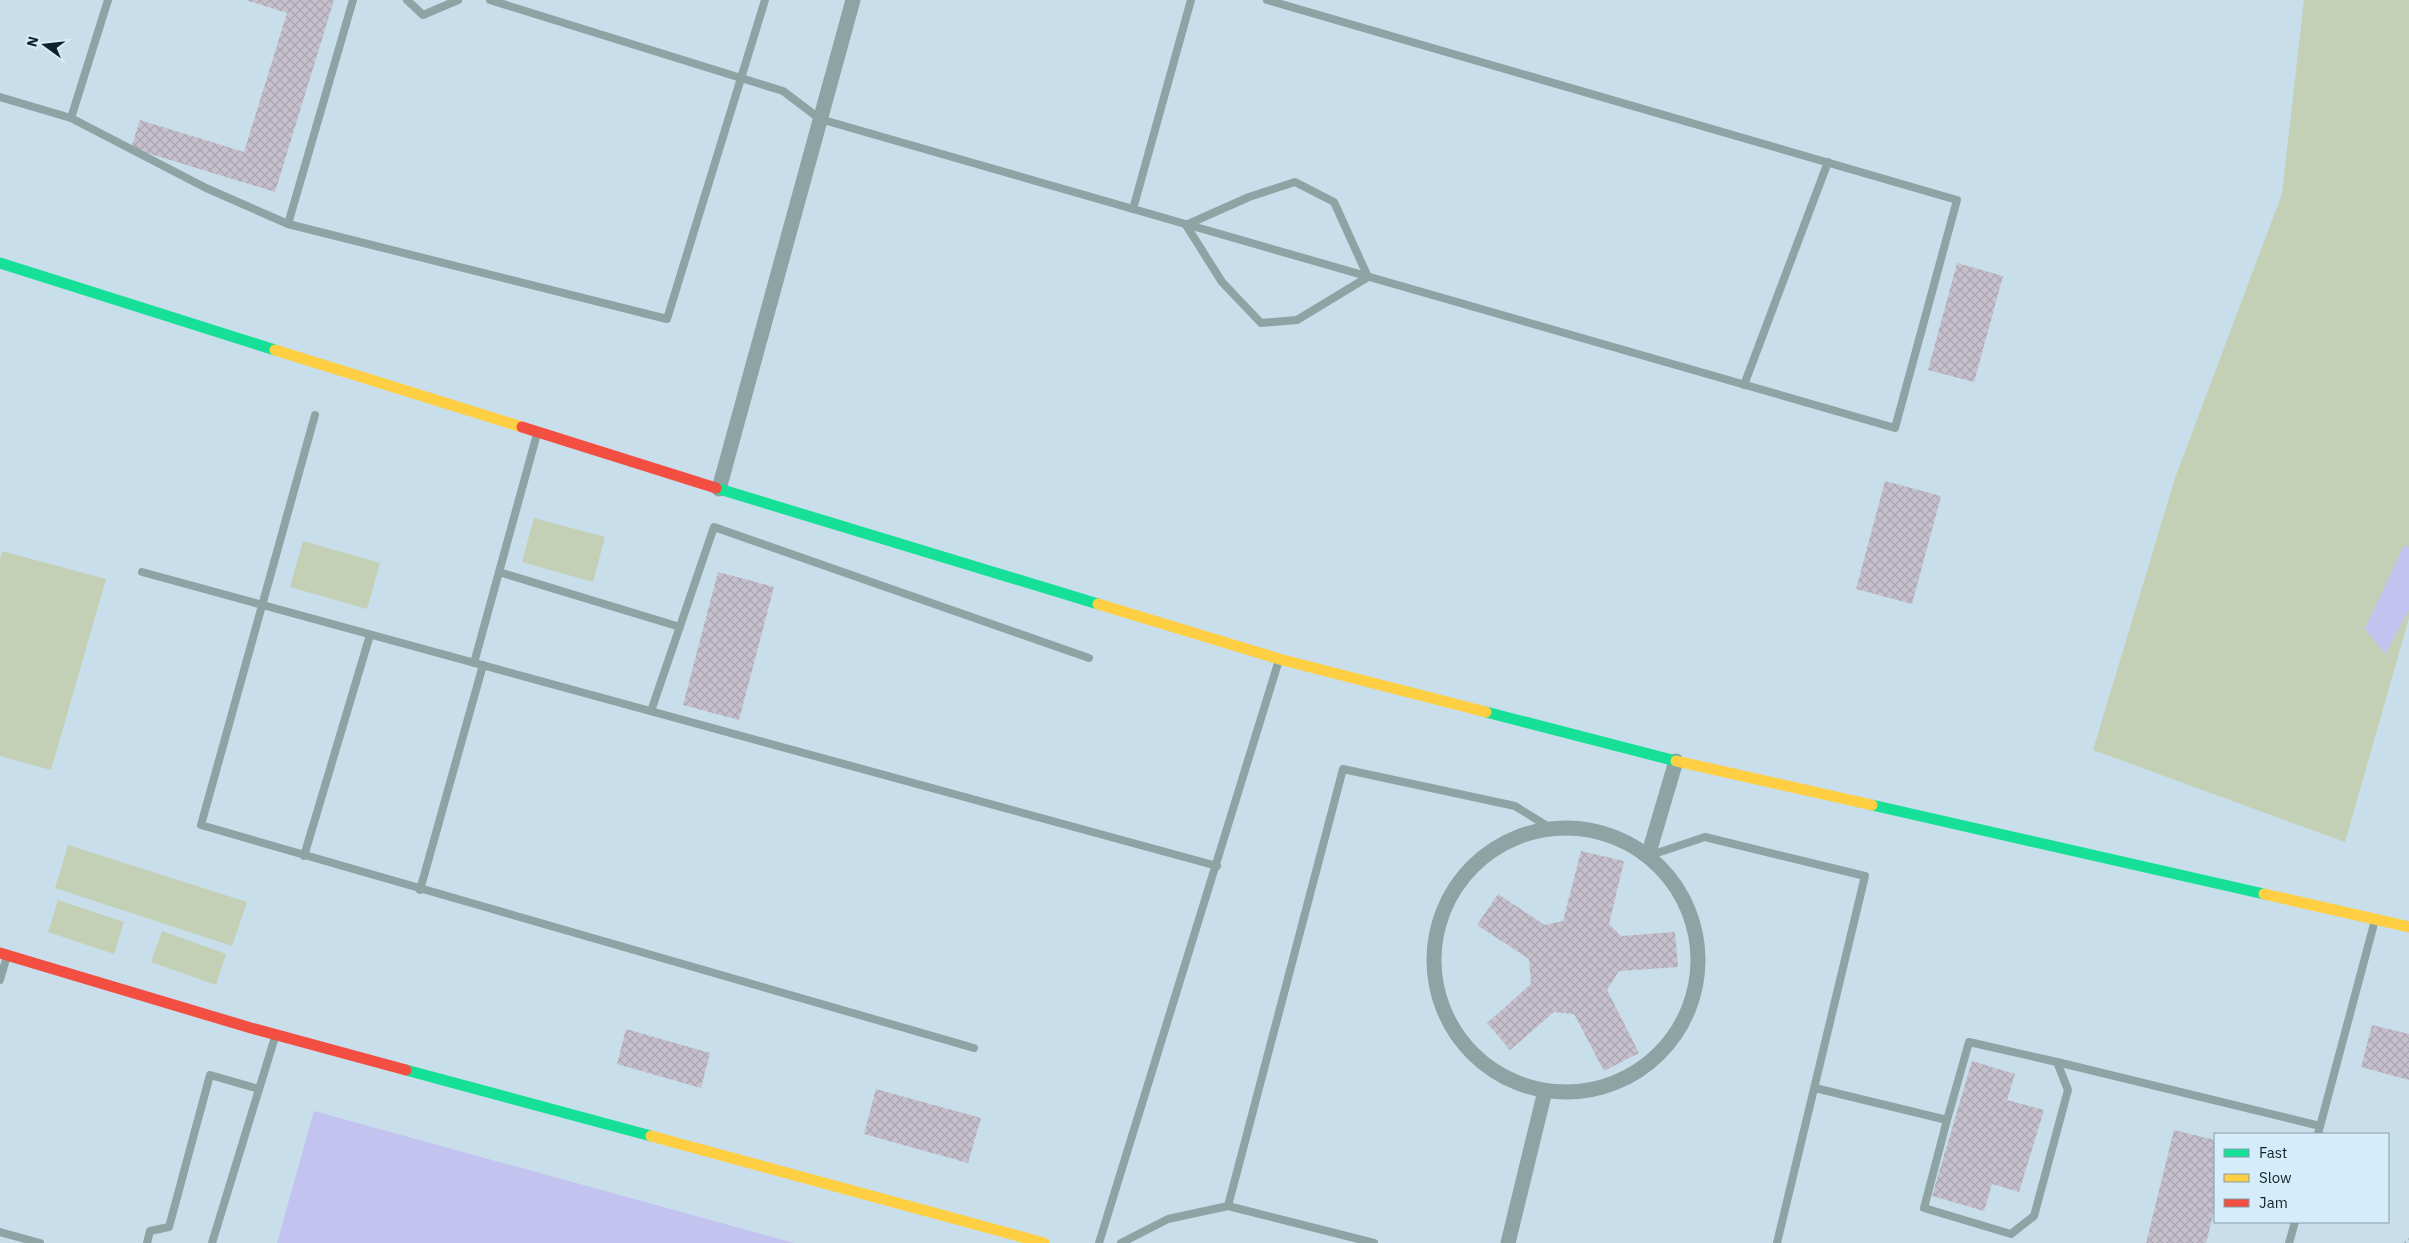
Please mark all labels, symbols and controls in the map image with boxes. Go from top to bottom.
north arrow [20,20,70,70]
text: N [22,34,42,49]
legend [2214,1133,2389,1223]
text: Fast [2259,1143,2287,1162]
text: Slow [2259,1168,2292,1187]
text: Jam [2259,1193,2288,1212]

